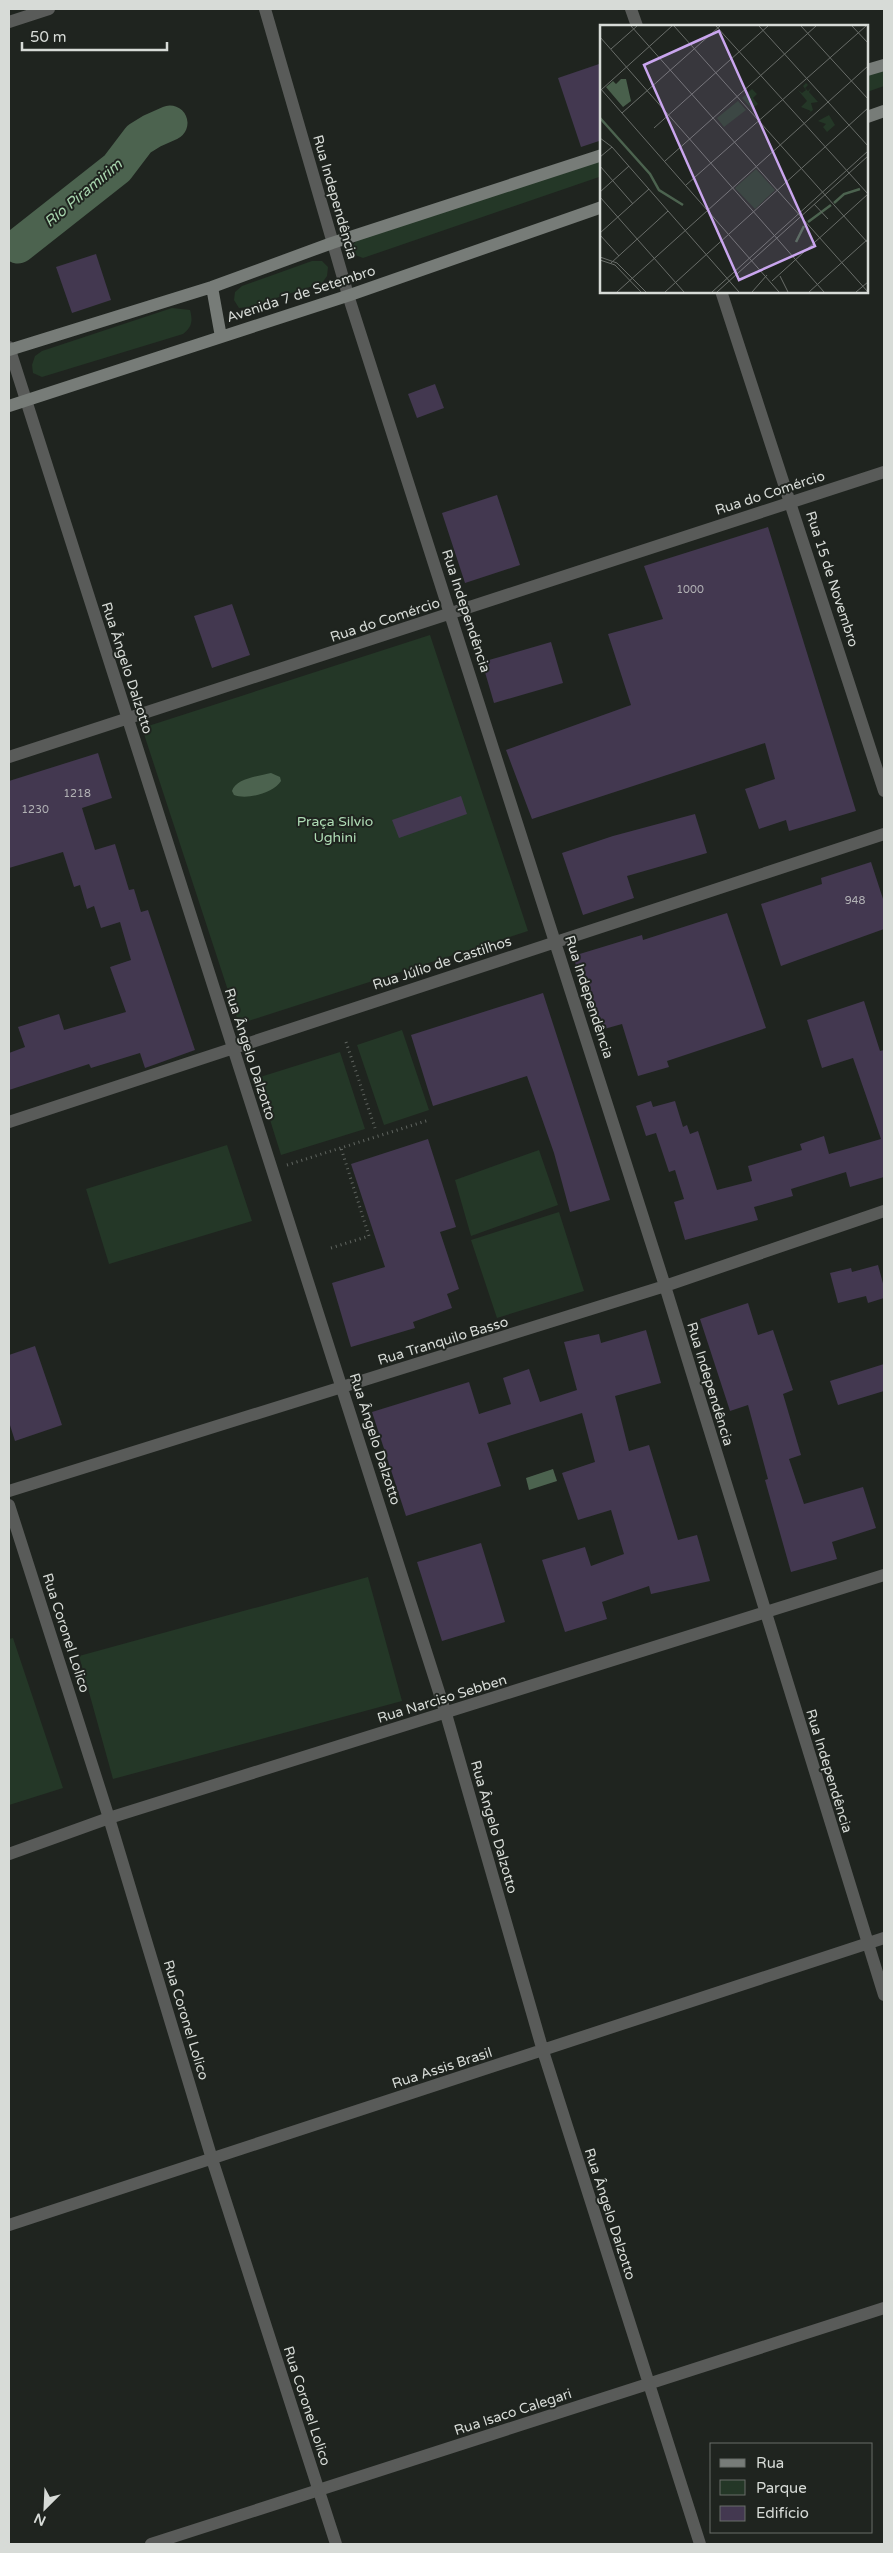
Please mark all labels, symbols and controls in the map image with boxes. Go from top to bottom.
scale bar [22,20,168,52]
inset map [600,25,868,292]
text: 50 m [30,28,67,46]
street label: Rua Independência [309,133,361,261]
water label: Rio Piramirim [40,154,127,231]
street label: Avenida 7 de Setembro [224,262,378,326]
street label: Rua do Comércio [713,467,827,519]
street label: Rua 15 de Novembro [802,509,862,649]
street label: Rua Independência [438,547,494,675]
house number: 1000 [676,583,704,596]
street label: Rua do Comércio [328,594,442,646]
street label: Rua Ângelo Dalzotto [98,600,156,736]
house number: 1218 [63,787,91,800]
house number: 1230 [21,803,49,816]
park label: Praça Silvio Ughini [297,813,373,846]
house number: 948 [845,894,865,907]
street label: Rua Júlio de Castilhos [370,932,514,993]
street label: Rua Independência [561,933,617,1061]
street label: Rua Ângelo Dalzotto [221,986,279,1122]
street label: Rua Tranquilo Basso [376,1313,510,1369]
street label: Rua Independência [683,1320,737,1448]
street label: Rua Ângelo Dalzotto [346,1371,404,1507]
street label: Rua Coronel Lolico [39,1571,93,1695]
street label: Rua Narciso Sebben [375,1671,509,1727]
street label: Rua Independência [802,1707,856,1835]
street label: Rua Ângelo Dalzotto [467,1759,521,1895]
street label: Rua Coronel Lolico [160,1958,212,2082]
street label: Rua Assis Brasil [390,2044,494,2092]
street label: Rua Ângelo Dalzotto [581,2146,639,2282]
street label: Rua Coronel Lolico [280,2344,334,2468]
street label: Rua Isaco Calegari [452,2385,574,2439]
legend [710,2443,873,2533]
text: Rua [756,2454,784,2472]
text: Parque [756,2479,807,2497]
north arrow [20,2483,70,2533]
text: Edifício [756,2504,809,2522]
text: N [31,2509,49,2529]

